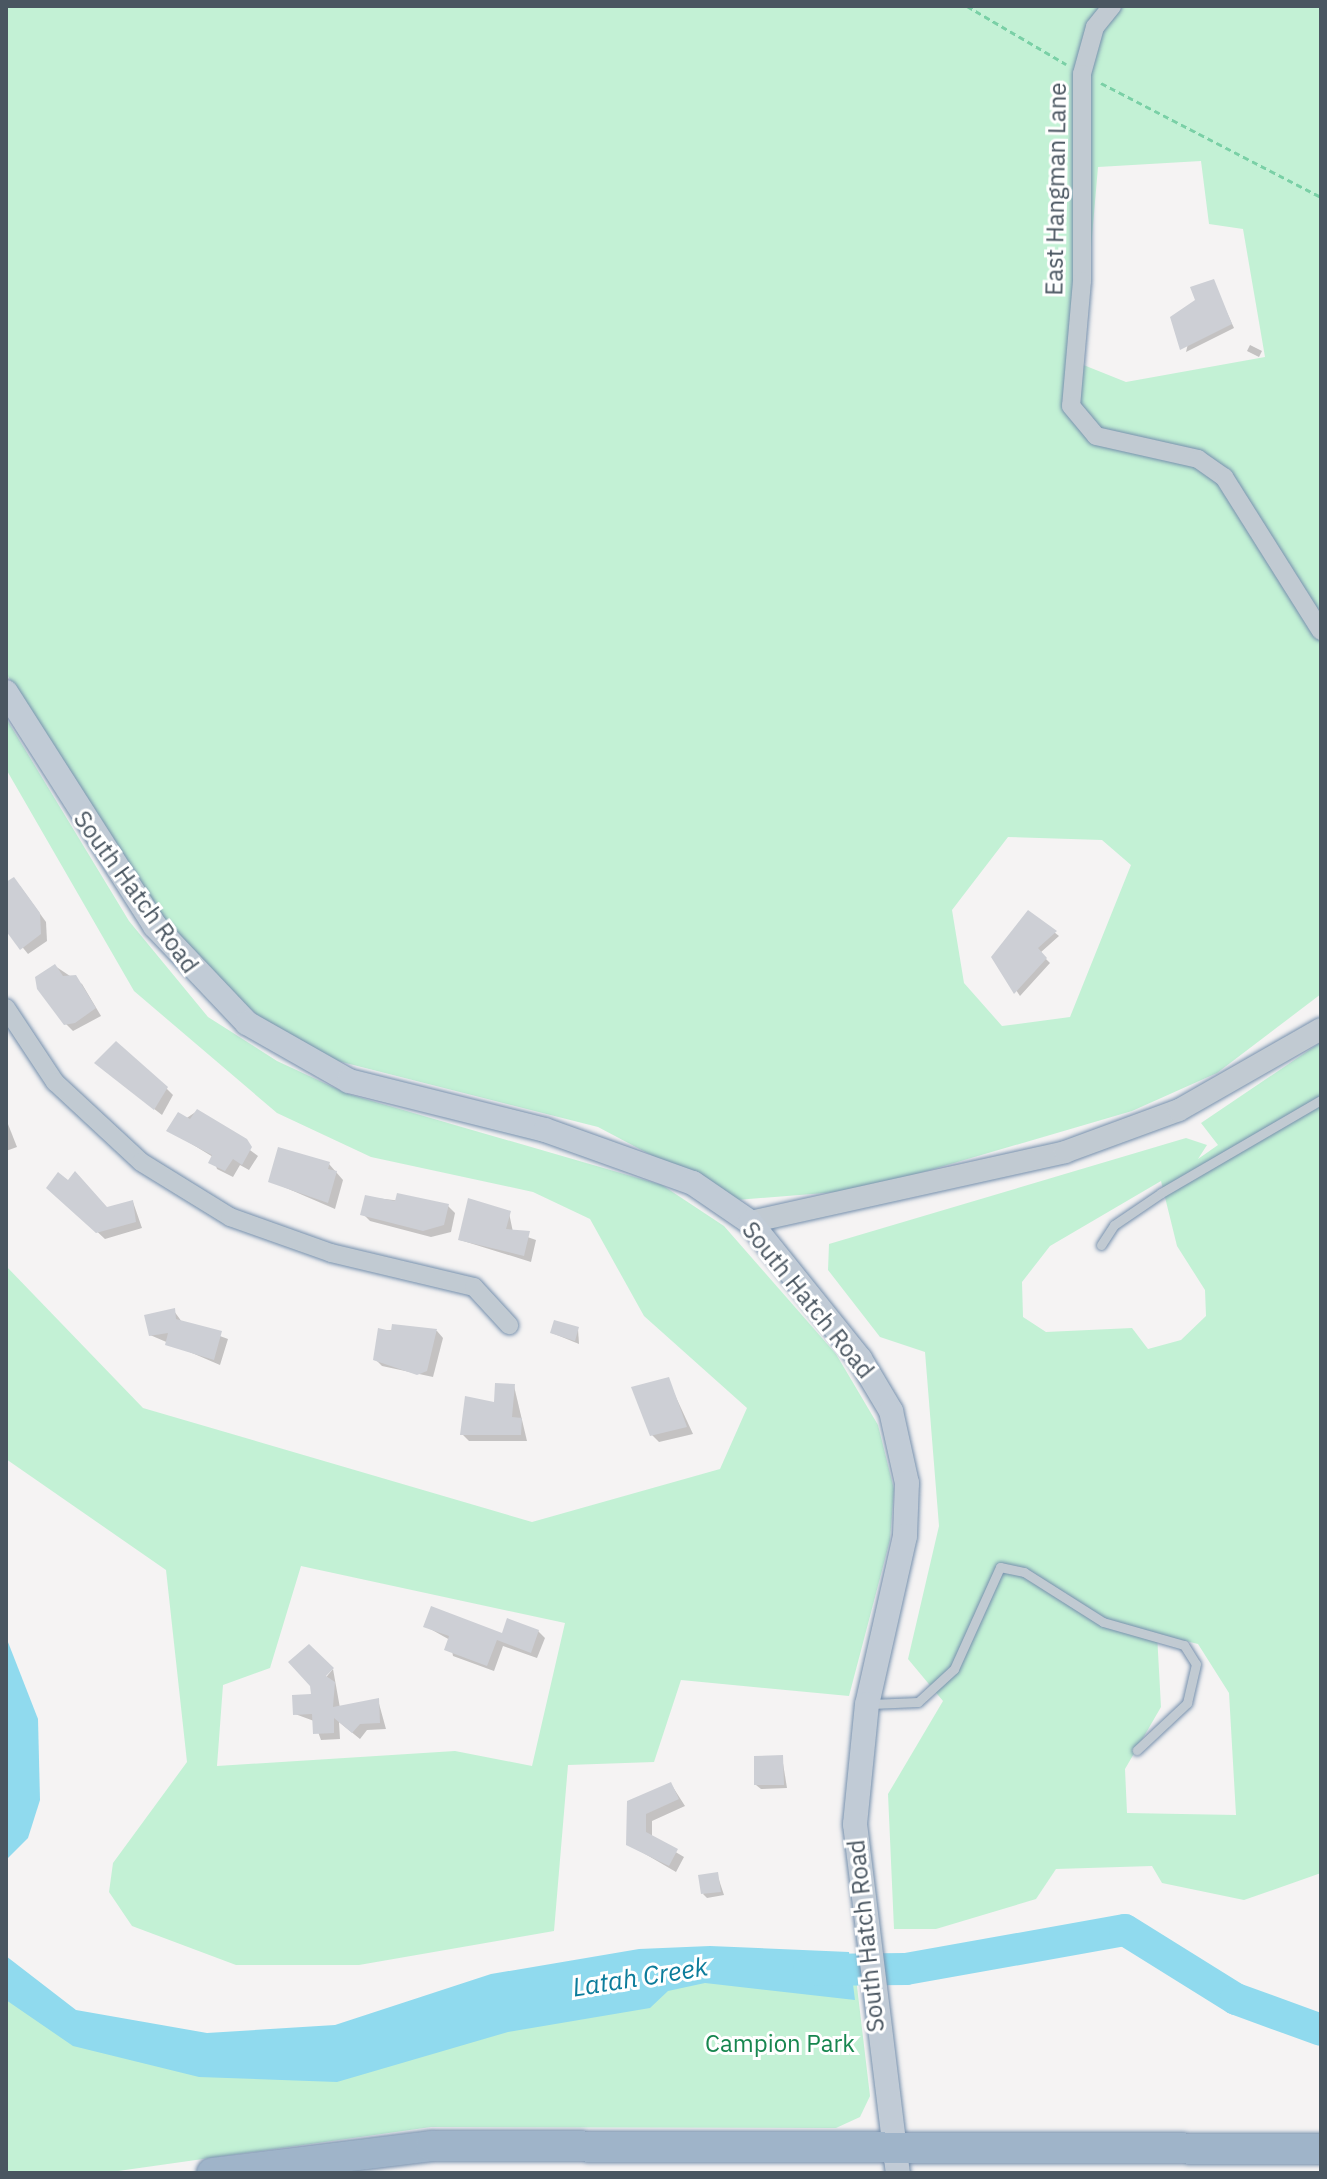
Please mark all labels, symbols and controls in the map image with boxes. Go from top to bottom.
street label: East Hangman Lane [1040,82,1072,296]
street label: South Hatch Road [68,805,204,979]
street label: South Hatch Road [736,1216,880,1384]
street label: South Hatch Road [842,1838,890,2034]
water label: Latah Creek [570,1951,710,2003]
park label: Campion Park [705,2030,855,2058]

